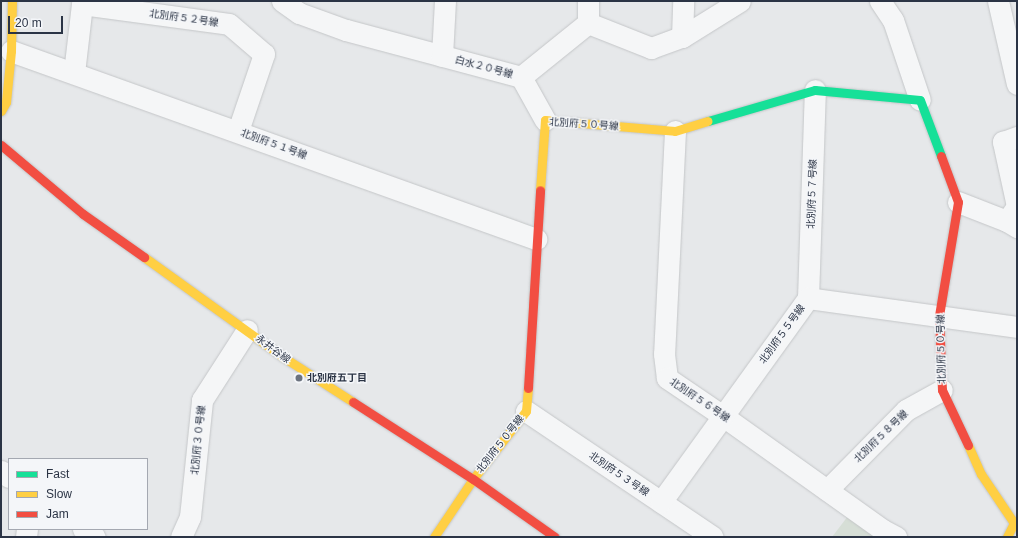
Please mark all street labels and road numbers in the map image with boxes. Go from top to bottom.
street label: 北別府５２号線 [149,7,219,29]
street label: 白水２０号線 [453,53,515,81]
street label: 北別府５０号線 [549,116,619,132]
street label: 北別府５１号線 [239,126,309,162]
street label: 北別府５７号線 [805,159,819,229]
street label: 北別府５５号線 [757,302,807,366]
street label: 北別府５０号線 [934,314,948,384]
street label: 永井谷線 [253,332,293,366]
street label: 北別府５６号線 [668,375,732,425]
street label: 北別府３０号線 [188,405,208,475]
street label: 北別府５８号線 [852,407,910,465]
street label: 北別府５０号線 [474,413,526,475]
street label: 北別府５３号線 [587,449,651,499]

